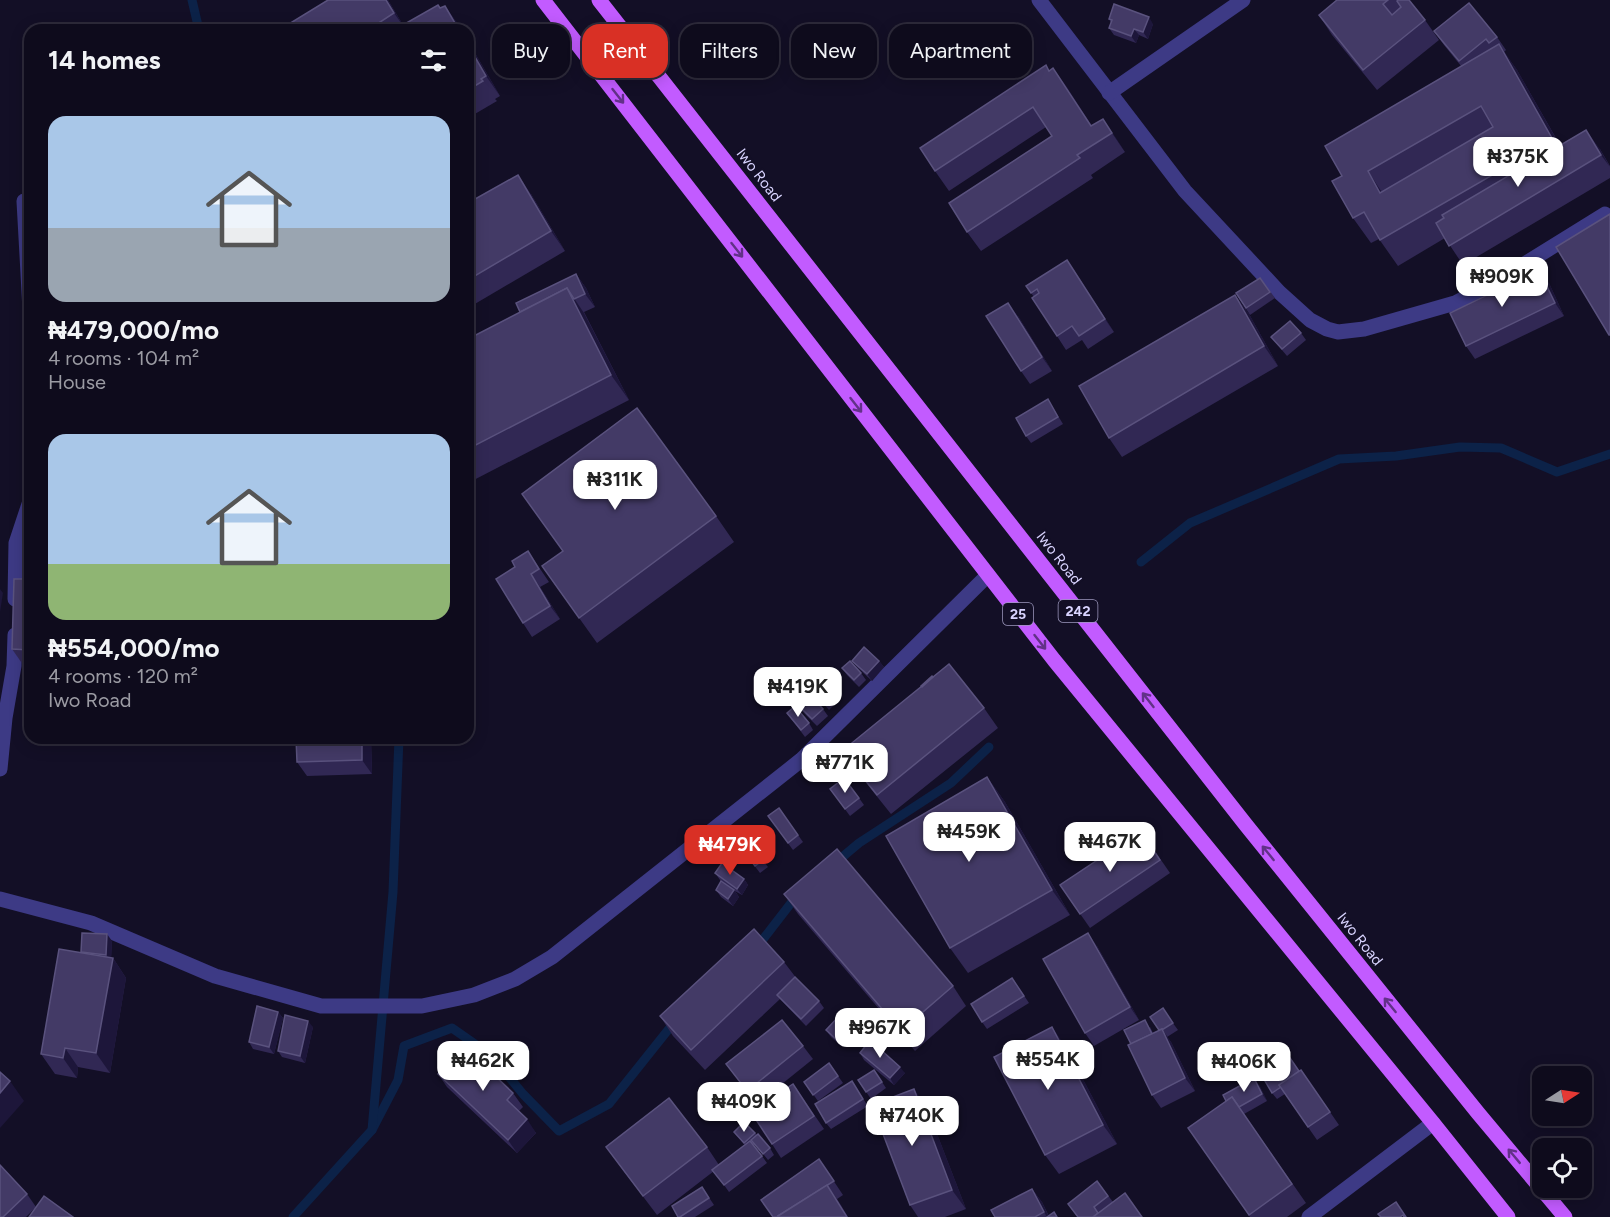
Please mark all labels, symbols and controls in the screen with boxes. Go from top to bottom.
chip: Buy [492,24,570,78]
chip: Rent [582,24,668,78]
chip: Filters [680,24,779,78]
chip: New [791,24,877,78]
chip: Apartment [889,24,1032,78]
text: 14 homes [48,44,161,76]
icon: filters [417,44,450,77]
one-way arrow [611,88,624,104]
pin: ₦375K [1476,137,1560,188]
text: ₦375K [1487,144,1549,168]
street label: Iwo Road [733,145,785,205]
icon: home [195,155,303,263]
one-way arrow [731,242,743,258]
pin: ₦909K [1460,257,1544,308]
text: ₦909K [1470,264,1534,288]
text: ₦479,000/mo [48,314,219,346]
text: 4 rooms · 104 m² [48,346,199,370]
text: House [48,370,106,394]
one-way arrow [850,396,863,412]
pin: ₦311K [573,460,657,511]
text: ₦311K [587,467,643,491]
icon: home [195,473,303,581]
street label: Iwo Road [1033,528,1085,588]
road number: 242 [1058,600,1098,622]
road number: 25 [1003,603,1033,625]
text: ₦554,000/mo [48,632,220,664]
one-way arrow [1033,634,1046,650]
text: 4 rooms · 120 m² [48,664,198,688]
pin: ₦419K [756,667,840,718]
text: ₦419K [768,674,828,698]
text: Iwo Road [48,688,131,712]
one-way arrow [1141,692,1154,708]
pin: ₦771K [803,743,887,794]
text: ₦771K [816,750,874,774]
pin: ₦459K [927,812,1011,863]
text: ₦459K [937,819,1001,843]
pin: ₦467K [1068,822,1152,873]
pin: ₦479K [688,825,772,876]
text: ₦467K [1078,829,1142,853]
text: ₦479K [698,832,762,856]
one-way arrow [1262,845,1275,861]
street label: Iwo Road [1333,909,1387,969]
one-way arrow [1384,997,1397,1013]
pin: ₦967K [838,1008,922,1059]
text: ₦967K [849,1015,911,1039]
pin: ₦554K [1006,1040,1090,1091]
pin: ₦462K [441,1041,525,1092]
pin: ₦406K [1202,1042,1286,1093]
text: ₦554K [1016,1047,1080,1071]
text: ₦462K [451,1048,515,1072]
text: ₦406K [1212,1049,1276,1073]
north arrow [1532,1066,1592,1126]
map controls [1532,1066,1592,1198]
pin: ₦409K [702,1082,786,1133]
text: ₦409K [712,1089,776,1113]
pin: ₦740K [870,1096,954,1147]
text: ₦740K [880,1103,944,1127]
button: locate [1532,1138,1592,1198]
one-way arrow [1507,1148,1520,1164]

